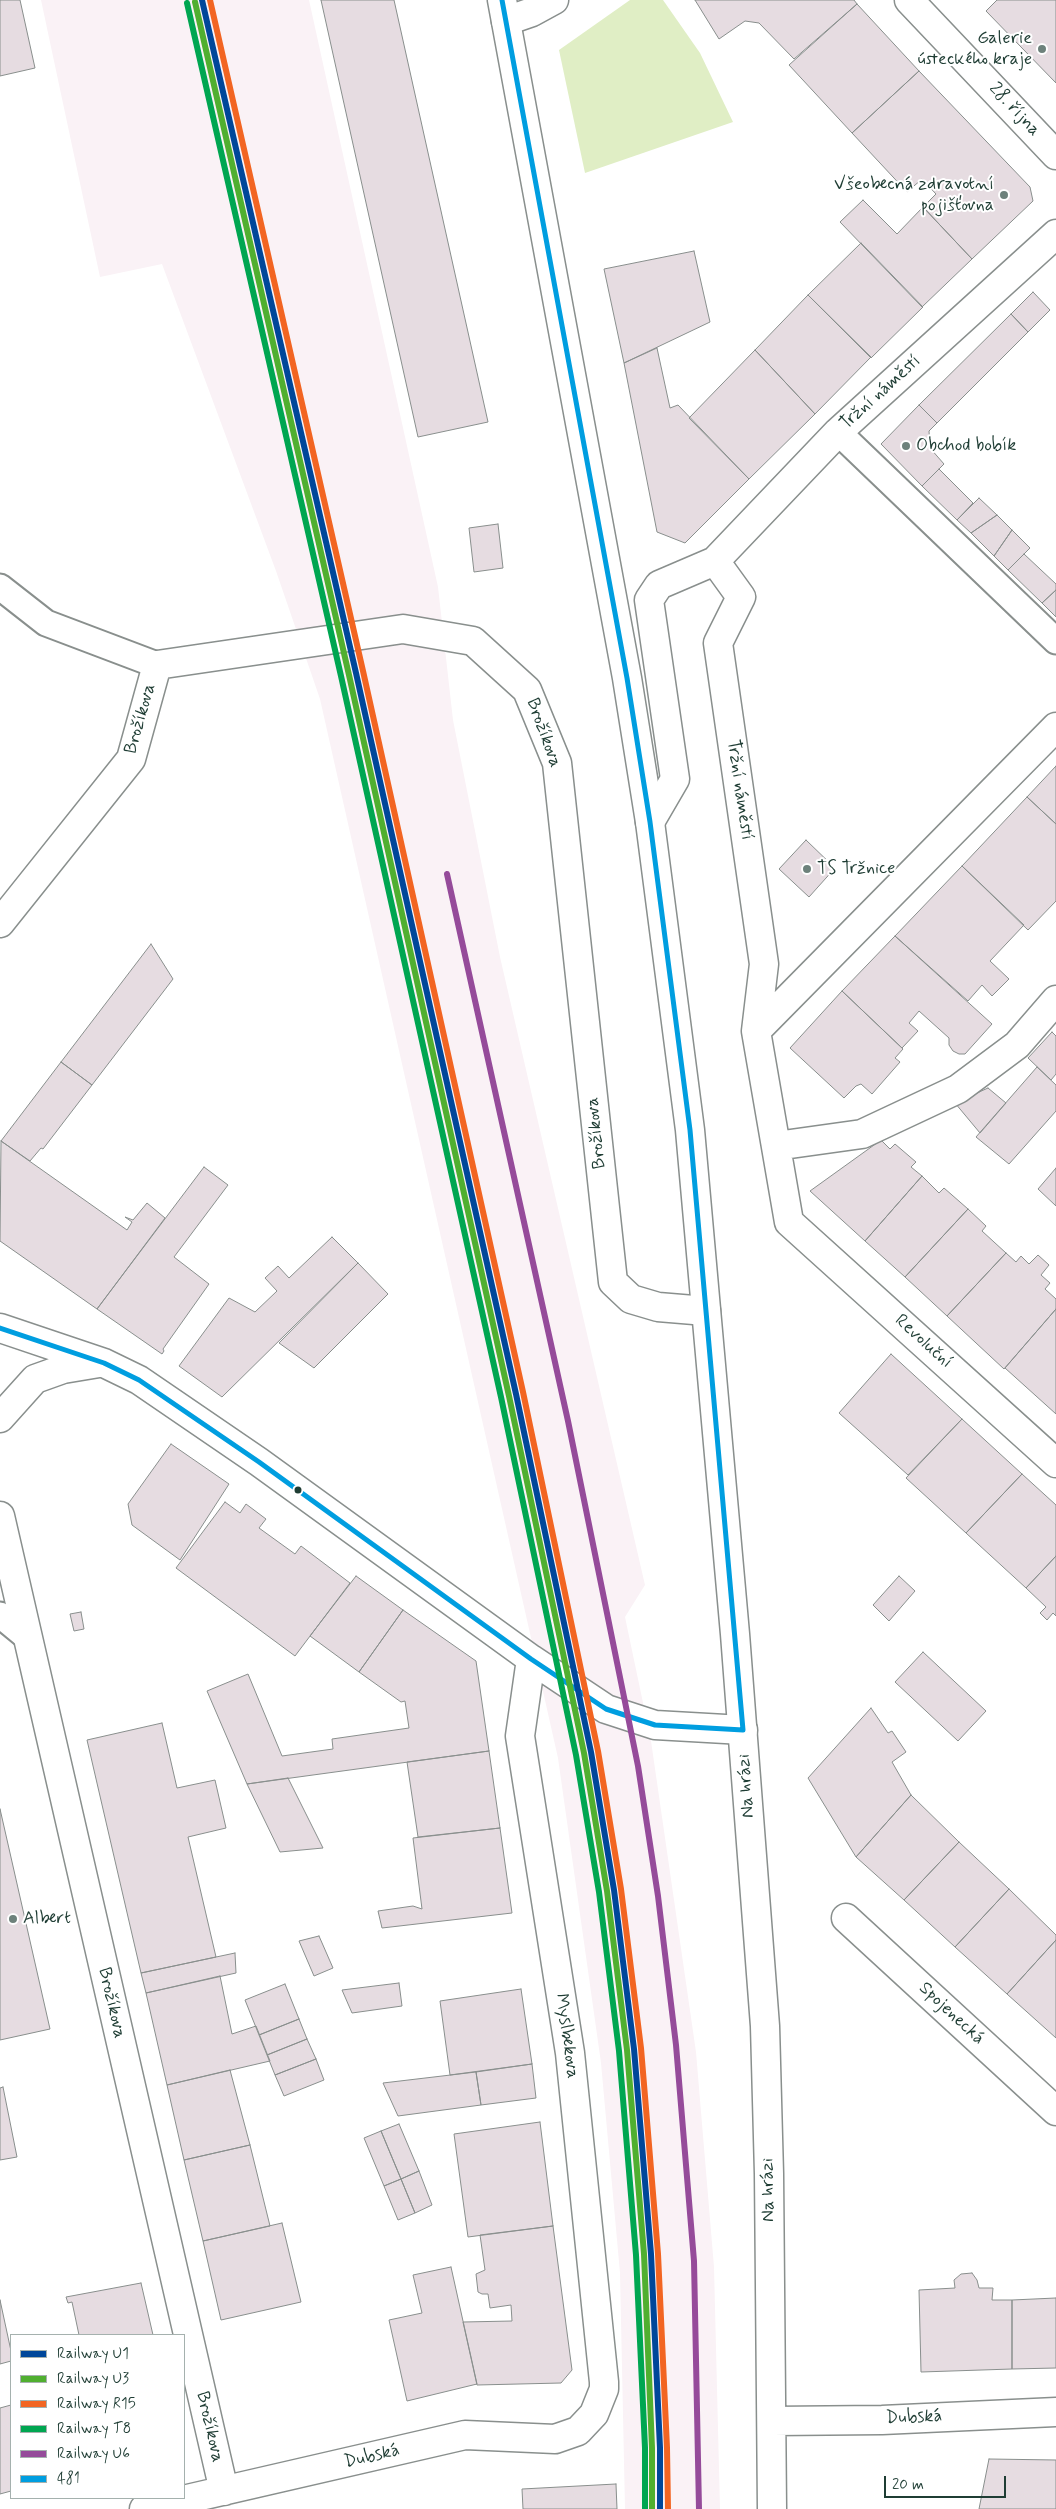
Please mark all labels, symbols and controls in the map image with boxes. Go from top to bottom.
place label: Galerie ústeckého kraje [917,28,1032,70]
marker: Galerie ústeckého kraje [1036,43,1048,55]
street label: 28. října [984,79,1044,141]
place label: Všeobecná zdravotní pojišťovna [834,174,994,216]
marker: Všeobecná zdravotní pojišťovna [998,189,1010,201]
street label: Tržní náměstí [836,351,926,435]
place label: Obchod bobík [916,435,1016,457]
marker: Obchod bobík [900,440,912,452]
street label: Brožíkova [121,681,161,757]
street label: Brožíkova [521,695,565,771]
street label: Tržní náměstí [721,738,757,842]
place label: TS Tržnice [817,858,895,880]
marker: TS Tržnice [801,863,813,875]
street label: Brožíkova [582,1096,612,1170]
street label: Revoluční [890,1310,956,1374]
unlabelled marker [293,1485,303,1495]
street label: Na hrázi [734,1753,760,1819]
place label: Albert [23,1908,71,1930]
marker: Albert [7,1913,19,1925]
street label: Brožíkova [92,1965,130,2041]
street label: Spojenecká [914,1978,988,2050]
street label: Myslbekova [549,1992,583,2080]
street label: Na hrázi [758,2158,780,2222]
legend [10,2334,185,2499]
text: Railway U1 [57,2344,129,2364]
text: Railway U3 [57,2369,129,2389]
street label: Brožíkova [190,2389,228,2465]
text: Railway R15 [57,2394,136,2414]
street label: Dubská [886,2406,942,2430]
text: Railway T8 [57,2419,131,2439]
street label: Dubská [342,2440,402,2474]
text: Railway U6 [57,2444,130,2464]
scale bar [886,2466,1008,2498]
text: 481 [57,2469,80,2489]
text: 20 m [892,2475,924,2495]

